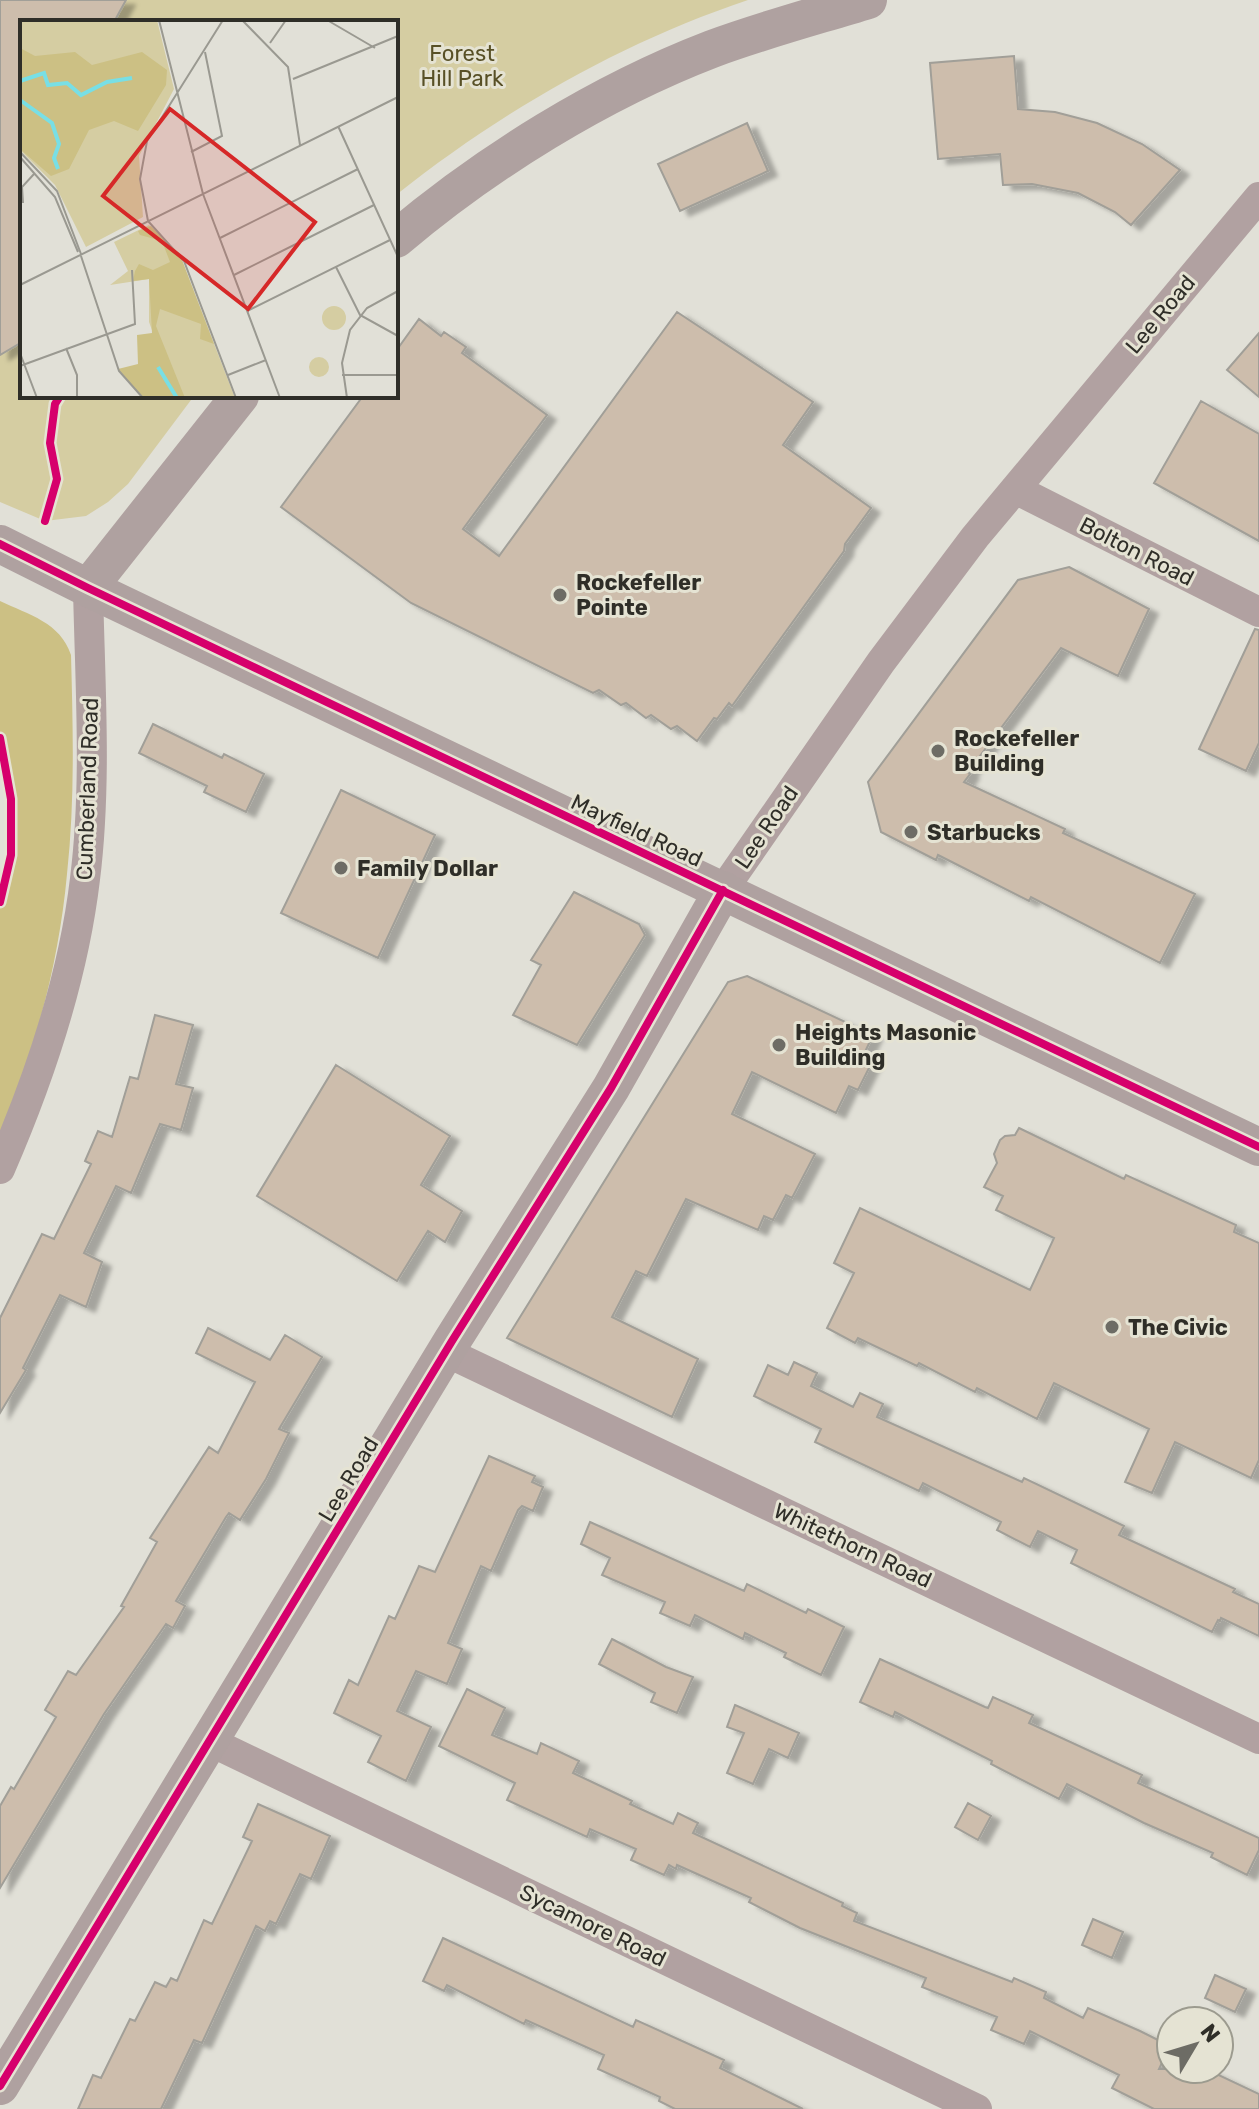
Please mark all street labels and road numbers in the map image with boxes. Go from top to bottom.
street label: Lee Road [1120,270,1201,359]
street label: Bolton Road [1075,511,1198,592]
street label: Cumberland Road [71,697,104,881]
street label: Lee Road [729,781,804,874]
street label: Mayfield Road [567,788,707,873]
street label: Lee Road [313,1432,384,1527]
street label: Whitethorn Road [770,1497,936,1594]
street label: Sycamore Road [515,1878,671,1973]

